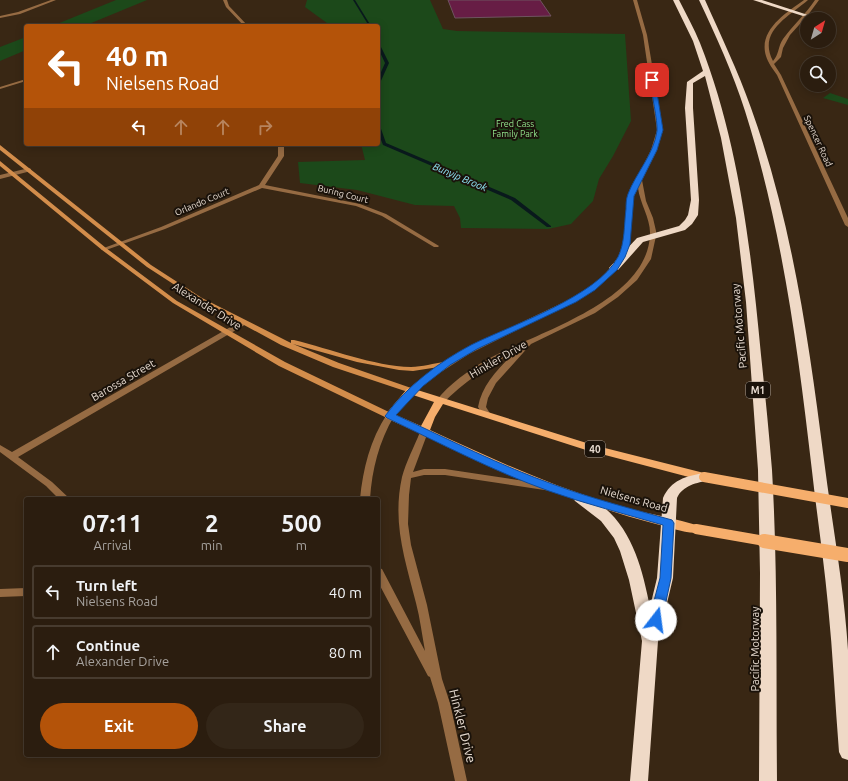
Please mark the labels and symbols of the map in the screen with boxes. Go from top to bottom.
north arrow [800,12,836,48]
pin [635,63,669,97]
street label: Spencer Road [802,114,834,168]
park label: Fred Cass Family Park [492,119,538,139]
water label: Bunyip Brook [431,161,490,194]
street label: Buring Court [317,183,370,205]
street label: Orlando Court [173,186,231,218]
street label: Alexander Drive [170,280,244,332]
street label: Pacific Motorway [729,282,749,369]
street label: Hinkler Drive [467,338,529,380]
street label: Barossa Street [89,357,158,403]
road number: M1 [746,382,770,398]
road number: 40 [585,441,605,457]
street label: Nielsens Road [599,484,669,514]
position arrow [635,599,677,641]
street label: Pacific Motorway [749,606,761,692]
street label: Hinkler Drive [447,688,479,764]

